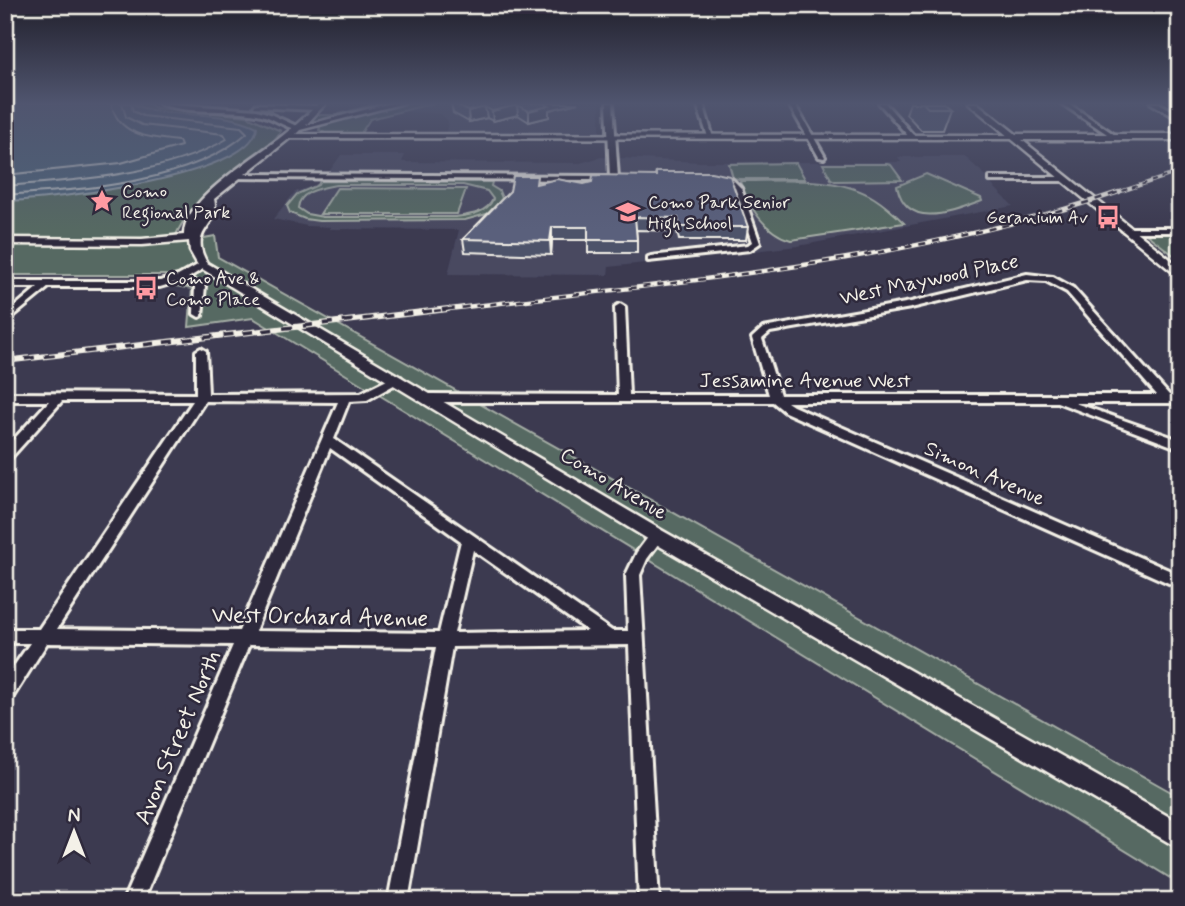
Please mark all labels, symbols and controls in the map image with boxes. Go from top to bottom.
place label: Como Regional Park [122,180,230,227]
place icon: Como Regional Park [88,187,116,215]
place label: Como Park Senior High School [648,191,790,238]
school or university icon: Como Park Senior High School [614,198,642,226]
bus stop icon: Geranium Av [1094,203,1122,231]
place label: Geranium Av [986,206,1088,230]
street label: West Maywood Place [837,247,1021,313]
place label: Como Ave & Como Place [166,267,260,312]
bus stop icon: Como Ave & Como Place [132,274,160,302]
street label: Jessamine Avenue West [699,367,911,395]
street label: Simon Avenue [920,435,1049,513]
street label: Como Avenue [555,441,672,527]
street label: West Orchard Avenue [211,600,429,635]
street label: Avon Street North [128,646,229,830]
north arrow [38,797,108,867]
text: N [68,804,80,829]

